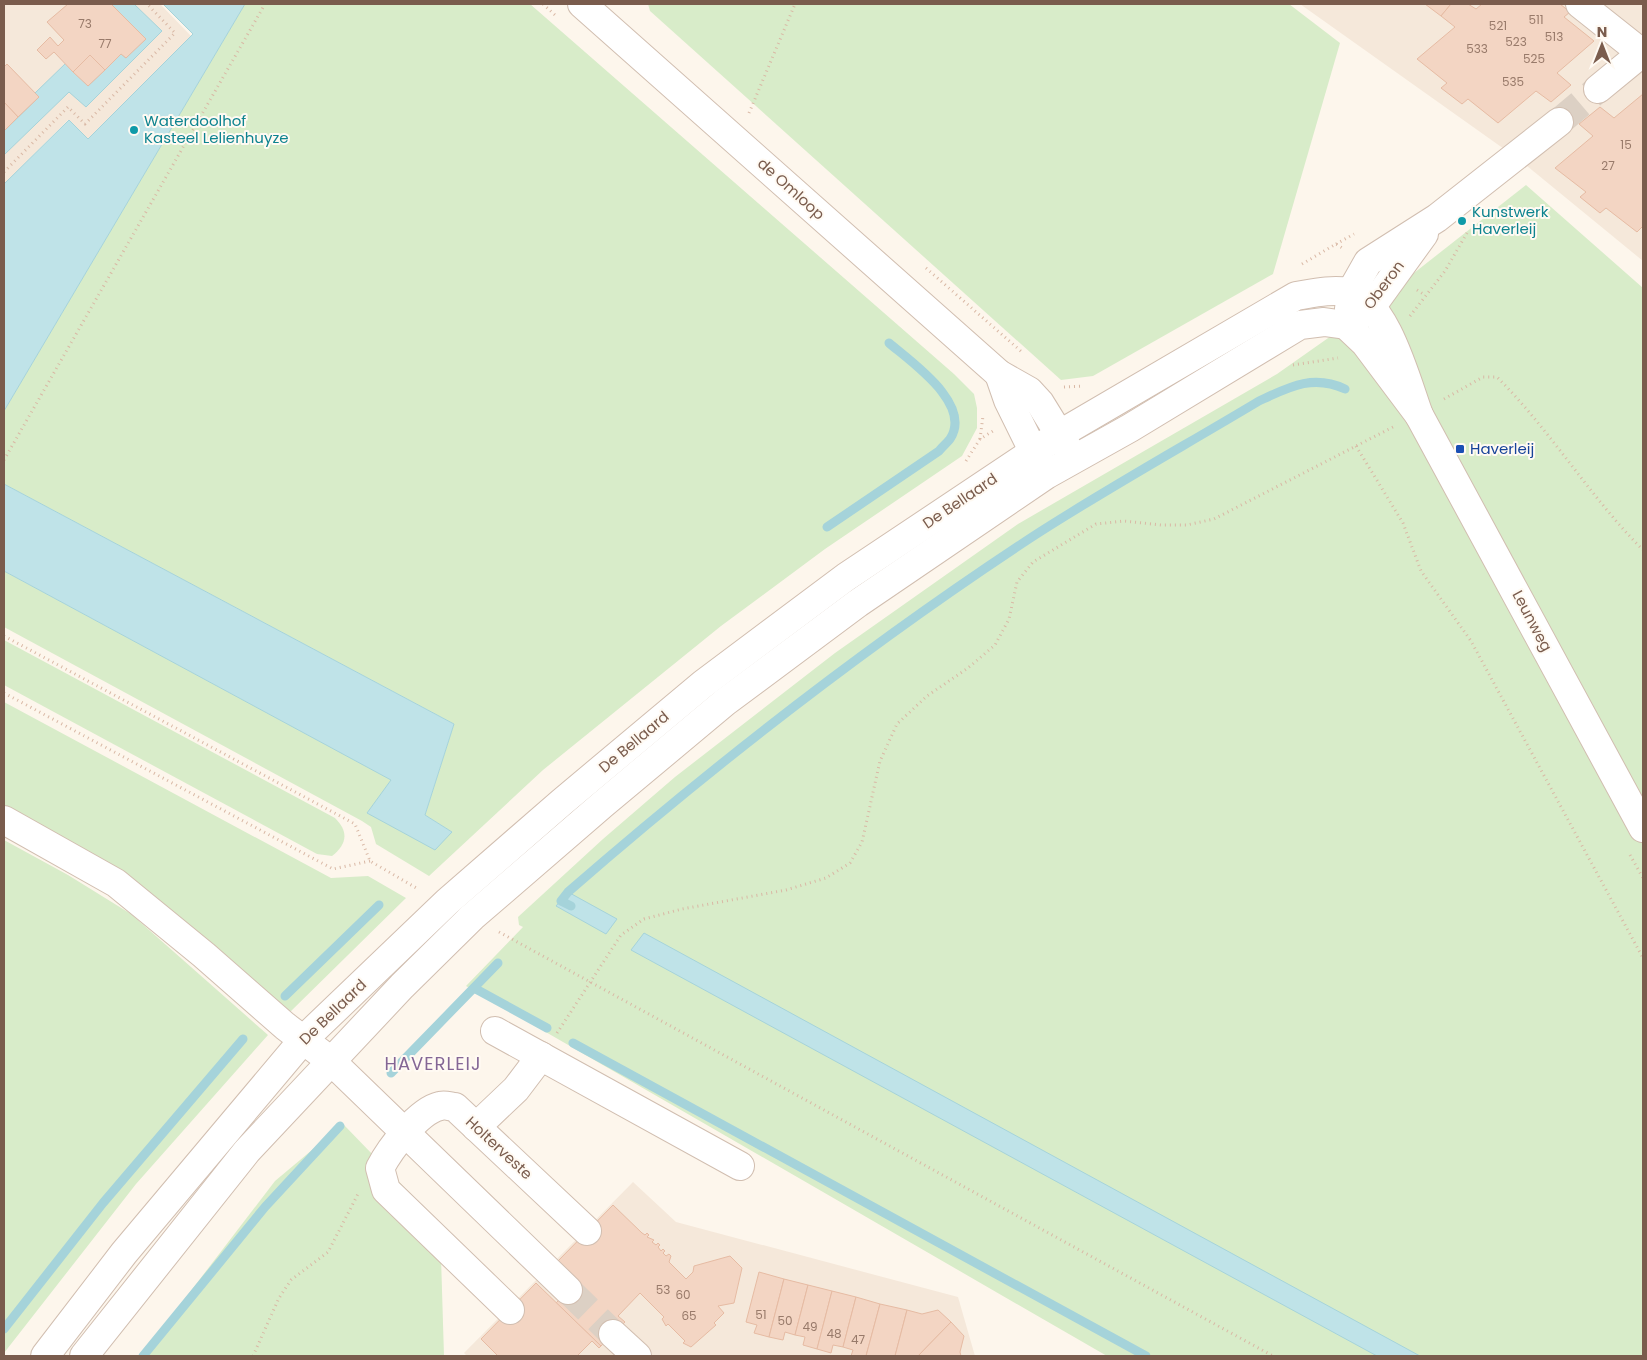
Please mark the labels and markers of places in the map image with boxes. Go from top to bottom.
place label: Waterdoolhof Kasteel Lelienhuyze [144,110,289,148]
marker: Waterdoolhof Kasteel Lelienhuyze [128,124,140,136]
place label: Kunstwerk Haverleij [1472,201,1549,239]
marker: Kunstwerk Haverleij [1456,215,1468,227]
place label: Haverleij [1470,438,1534,459]
marker: Haverleij [1454,443,1466,455]

